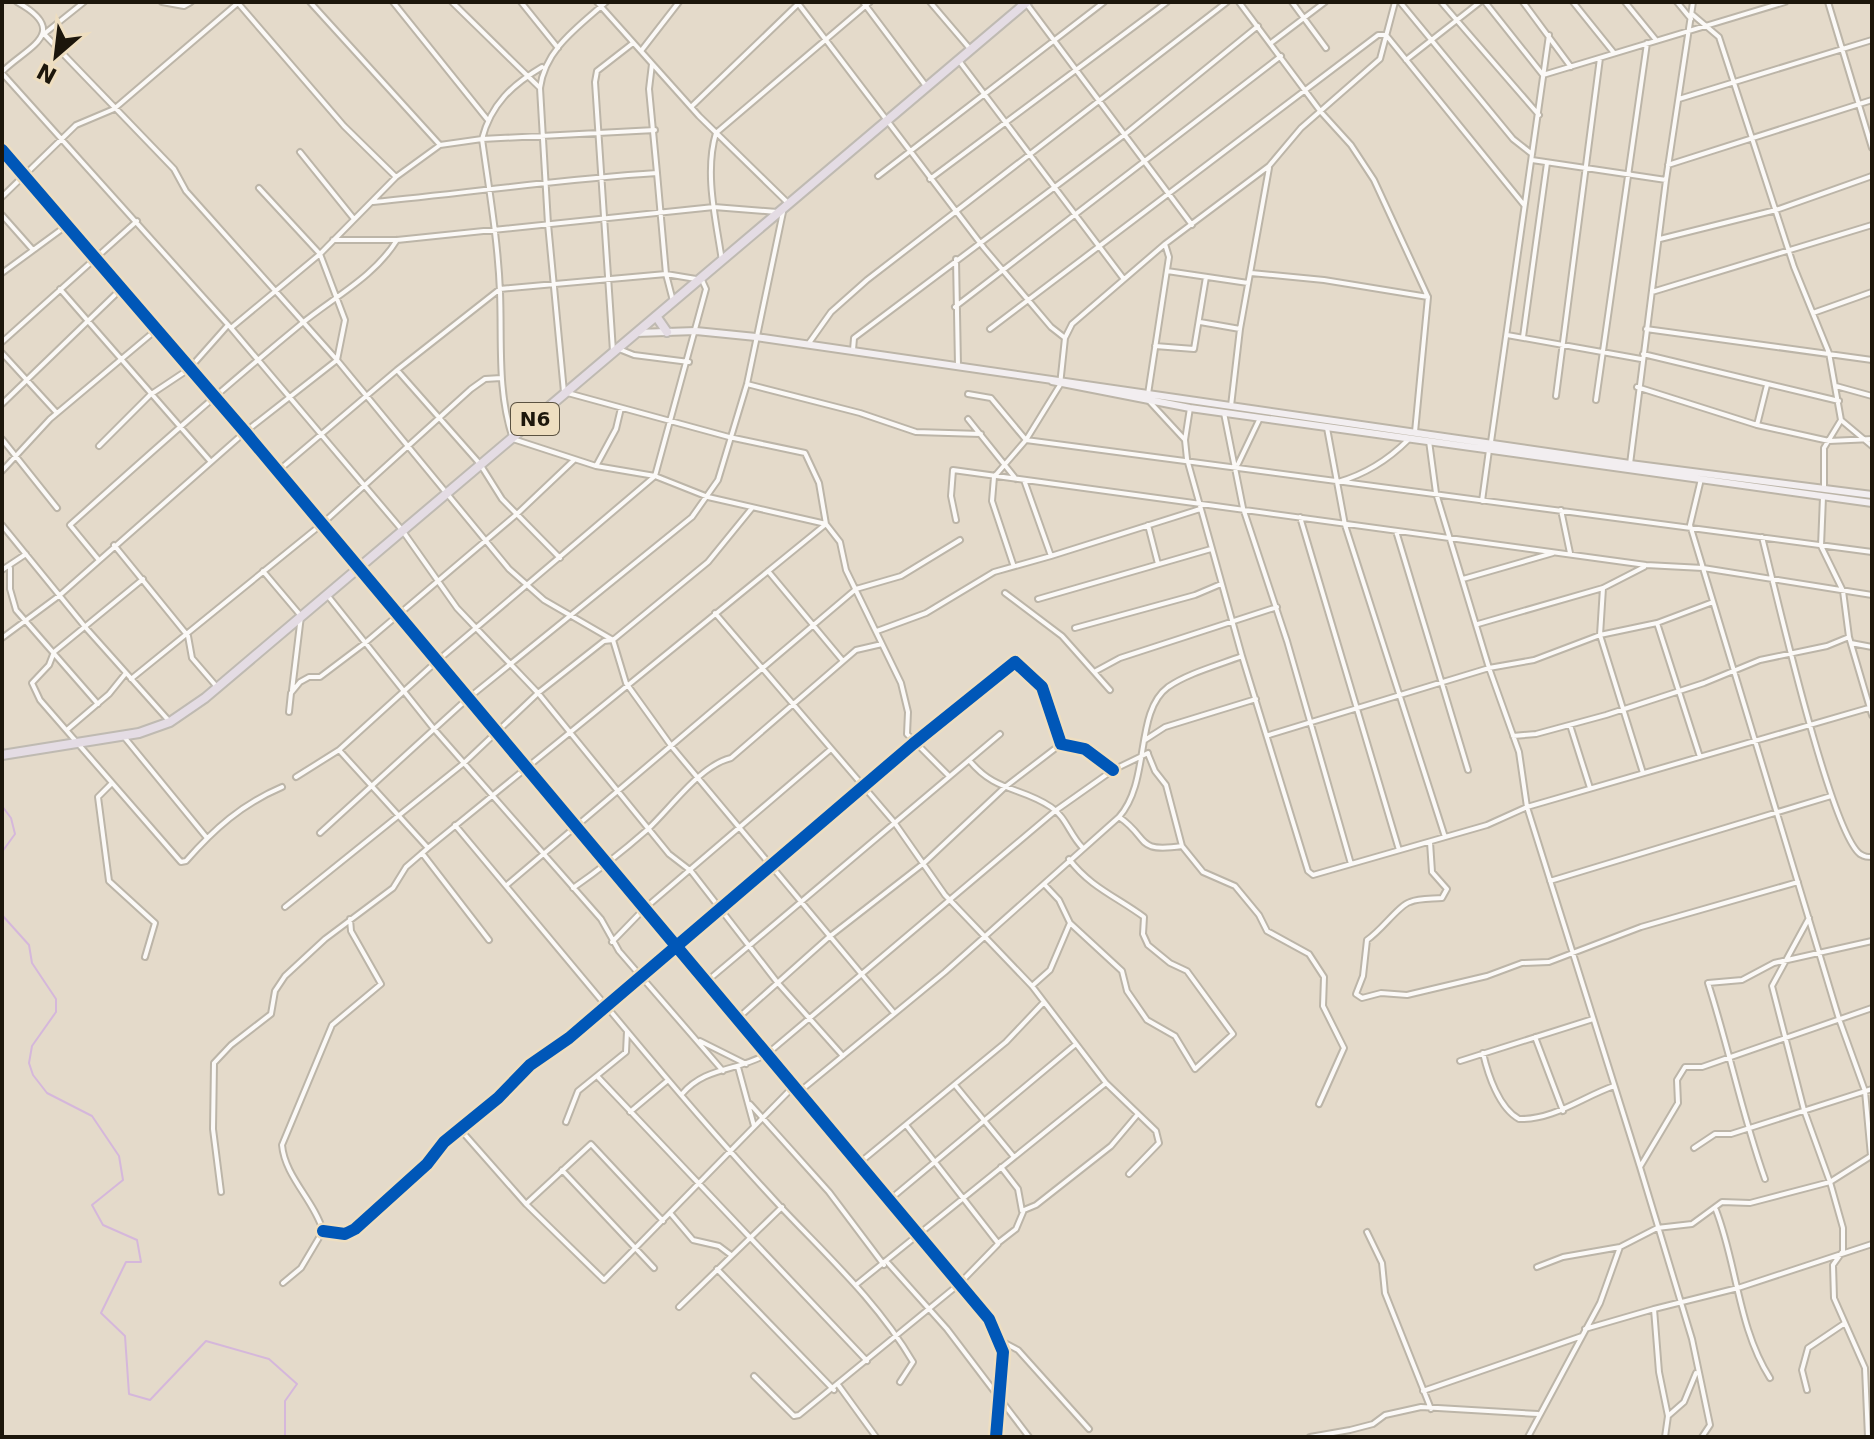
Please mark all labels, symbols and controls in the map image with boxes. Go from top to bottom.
north arrow [16,16,96,96]
text: N [33,58,61,89]
road number: N6 [511,403,559,435]

